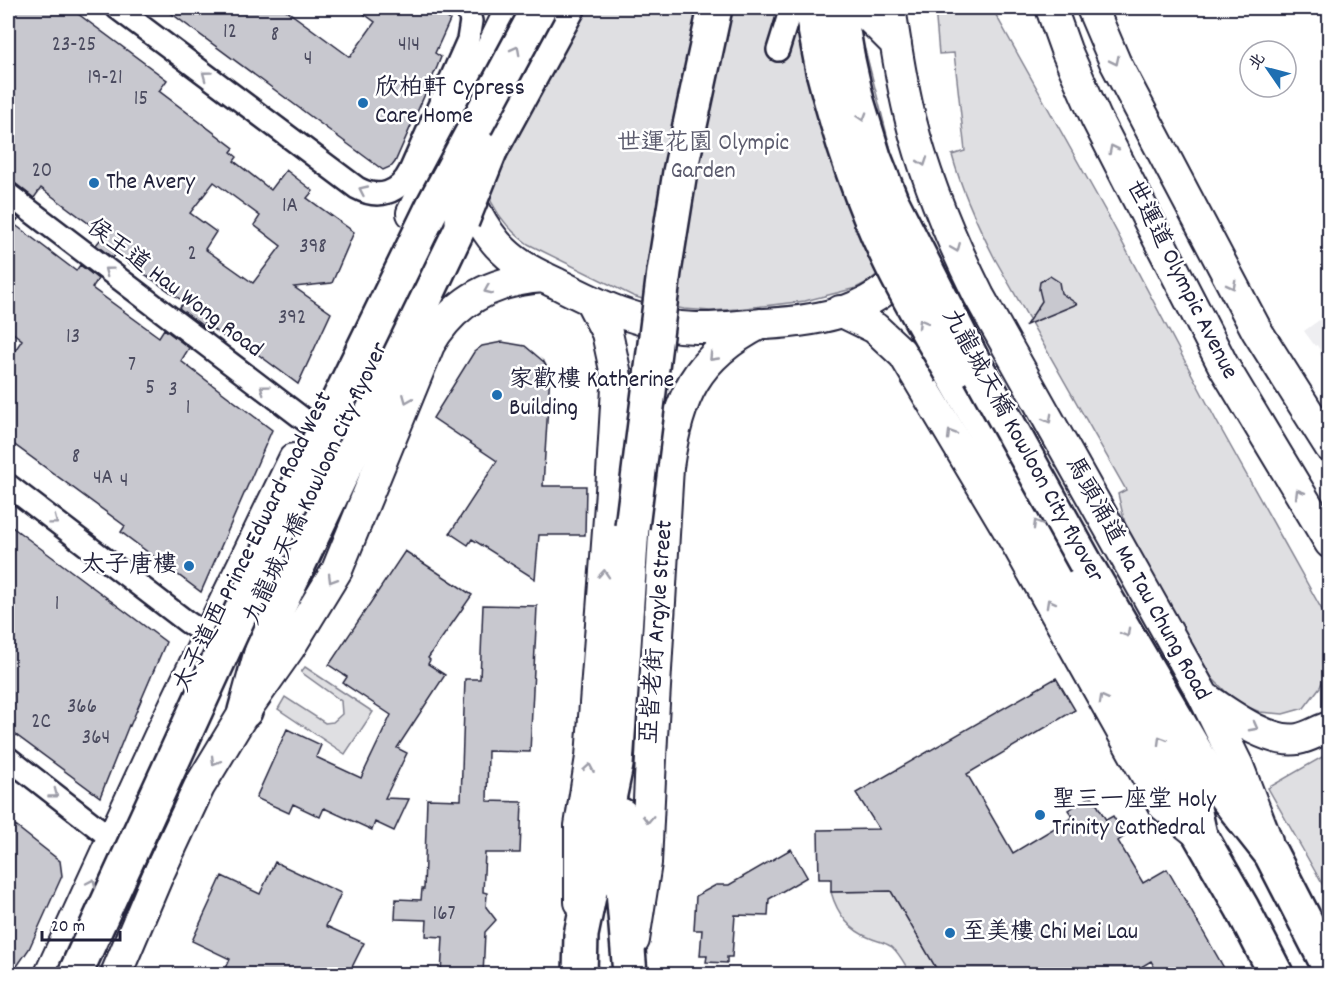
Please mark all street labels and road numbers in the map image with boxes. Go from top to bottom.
street label: 世運道 Olympic Avenue [1116,175,1246,385]
street label: 侯王道 Hau Wong Road [79,211,269,367]
street label: 九龍城天橋 Kowloon City flyover [932,303,1112,589]
street label: 九龍城天橋 Kowloon City flyover [236,337,398,631]
street label: 太子道西 Prince Edward Road West [166,386,342,698]
street label: 馬頭涌道 Ma Tau Chung Road [1056,451,1218,707]
street label: 亞皆老街 Argyle Street [633,519,683,745]

